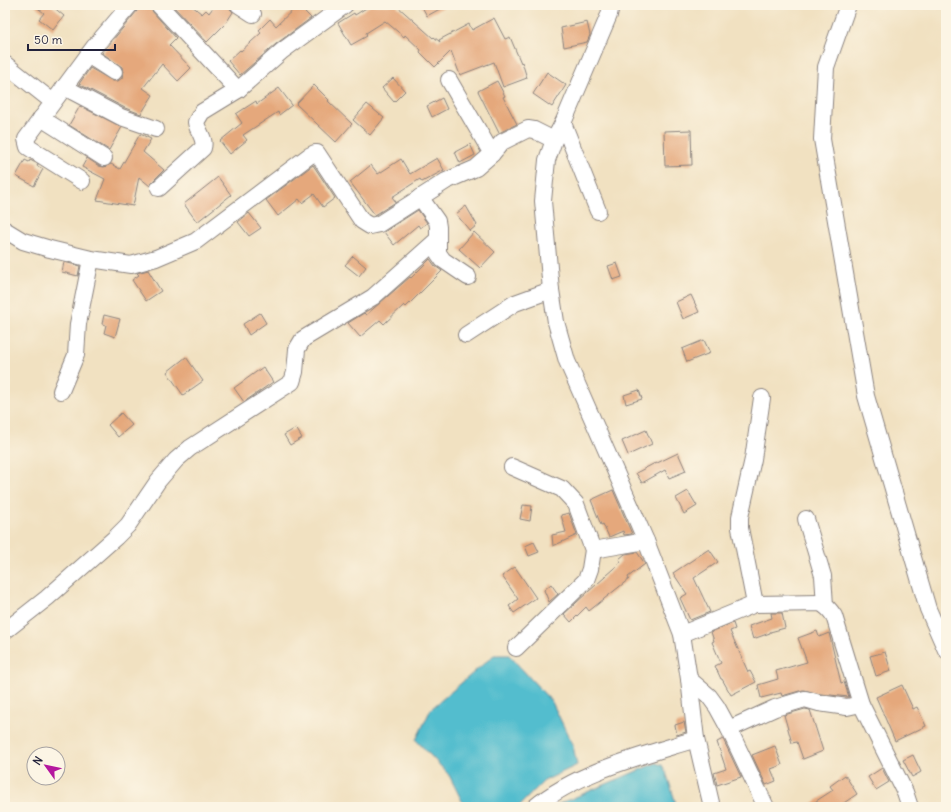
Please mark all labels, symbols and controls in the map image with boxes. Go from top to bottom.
scale bar [28,26,115,52]
text: 50 m [34,32,63,47]
north arrow [26,746,66,786]
text: N [30,754,46,768]

